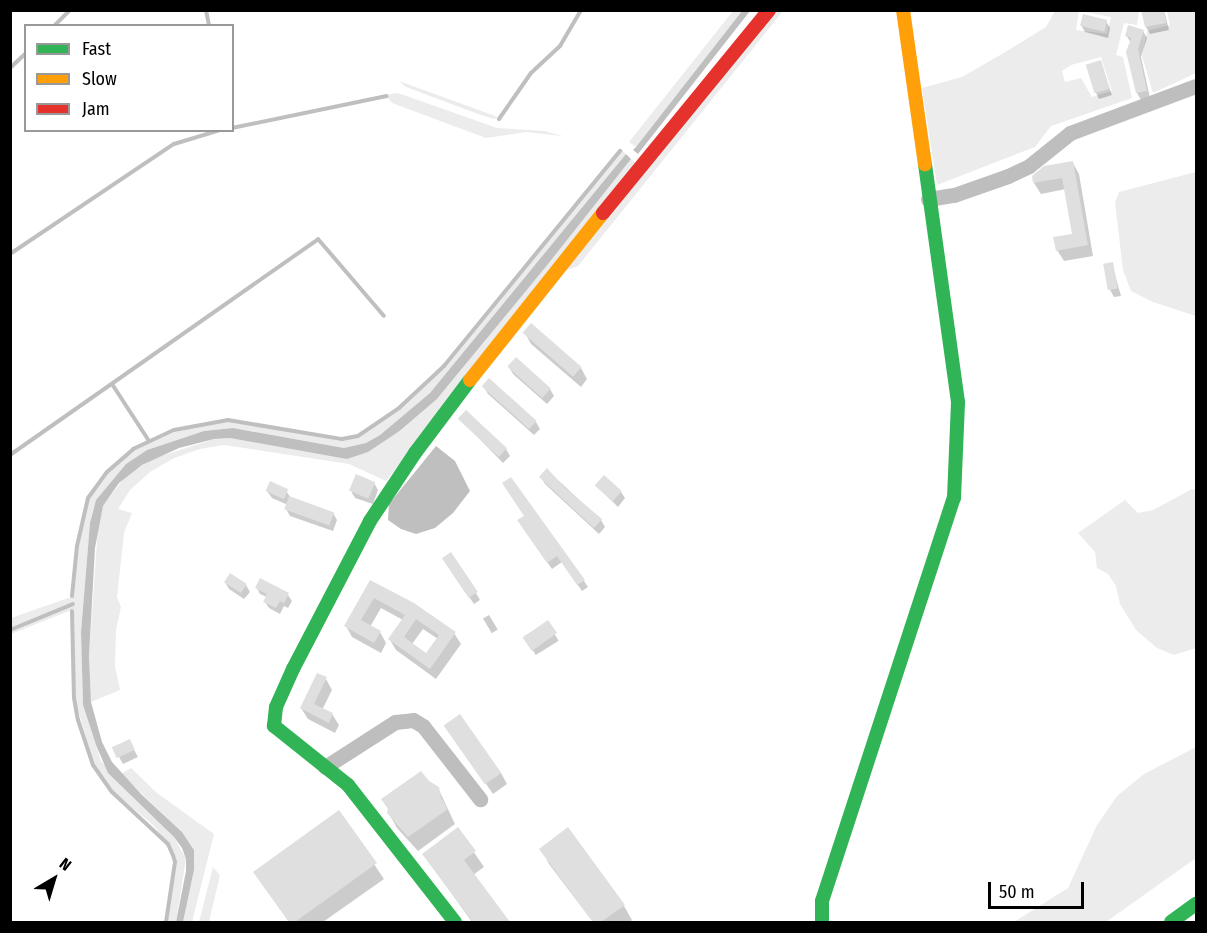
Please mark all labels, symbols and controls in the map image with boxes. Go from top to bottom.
legend [24,24,234,132]
text: Fast [82,38,111,60]
text: Slow [82,68,117,90]
text: Jam [82,98,110,120]
north arrow [24,849,84,909]
text: N [56,854,75,875]
scale bar [991,870,1087,908]
text: 50 m [999,881,1035,903]

